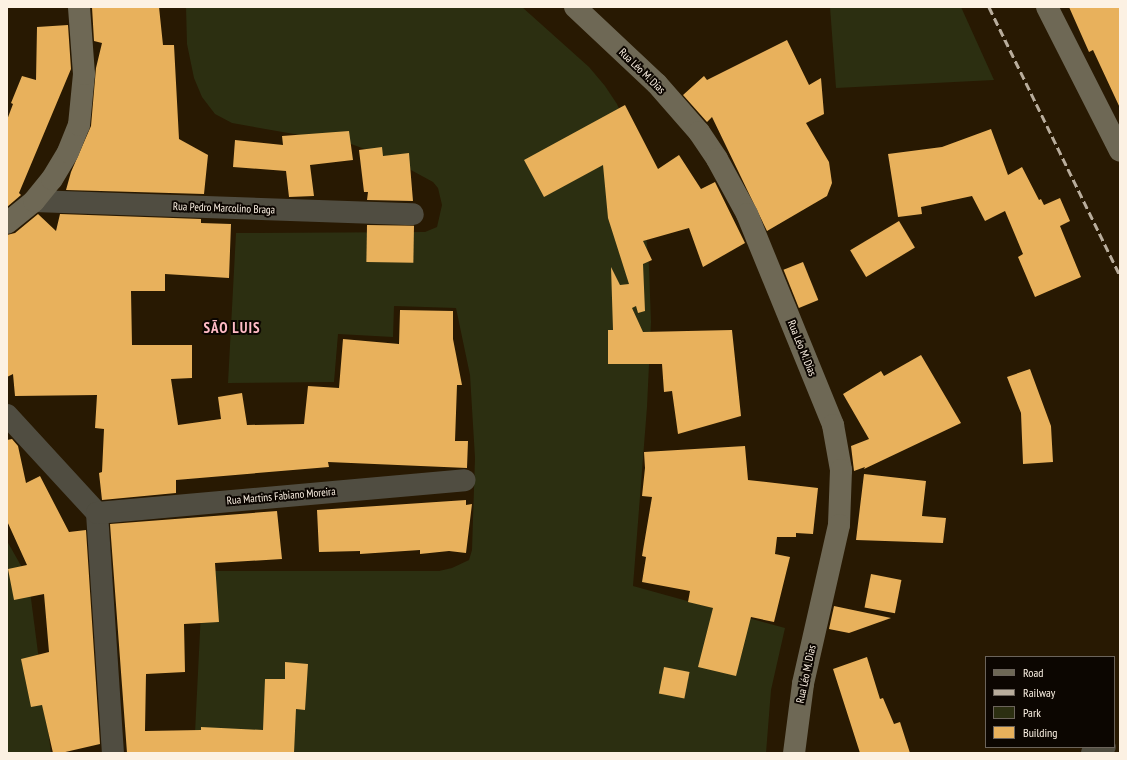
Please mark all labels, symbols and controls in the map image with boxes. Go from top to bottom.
street label: Rua Léo M. Dias [616,45,668,97]
street label: Rua Pedro Marcolino Braga [173,200,275,216]
street label: Rua Léo M. Dias [785,318,819,378]
district label: SÃO LUIS [203,319,261,337]
street label: Rua Martins Fabiano Moreira [226,485,336,507]
street label: Rua Léo M. Dias [793,643,819,705]
legend [985,656,1115,748]
text: Road [1023,665,1043,680]
text: Railway [1023,685,1055,700]
text: Park [1023,705,1041,720]
text: Building [1023,725,1058,740]

